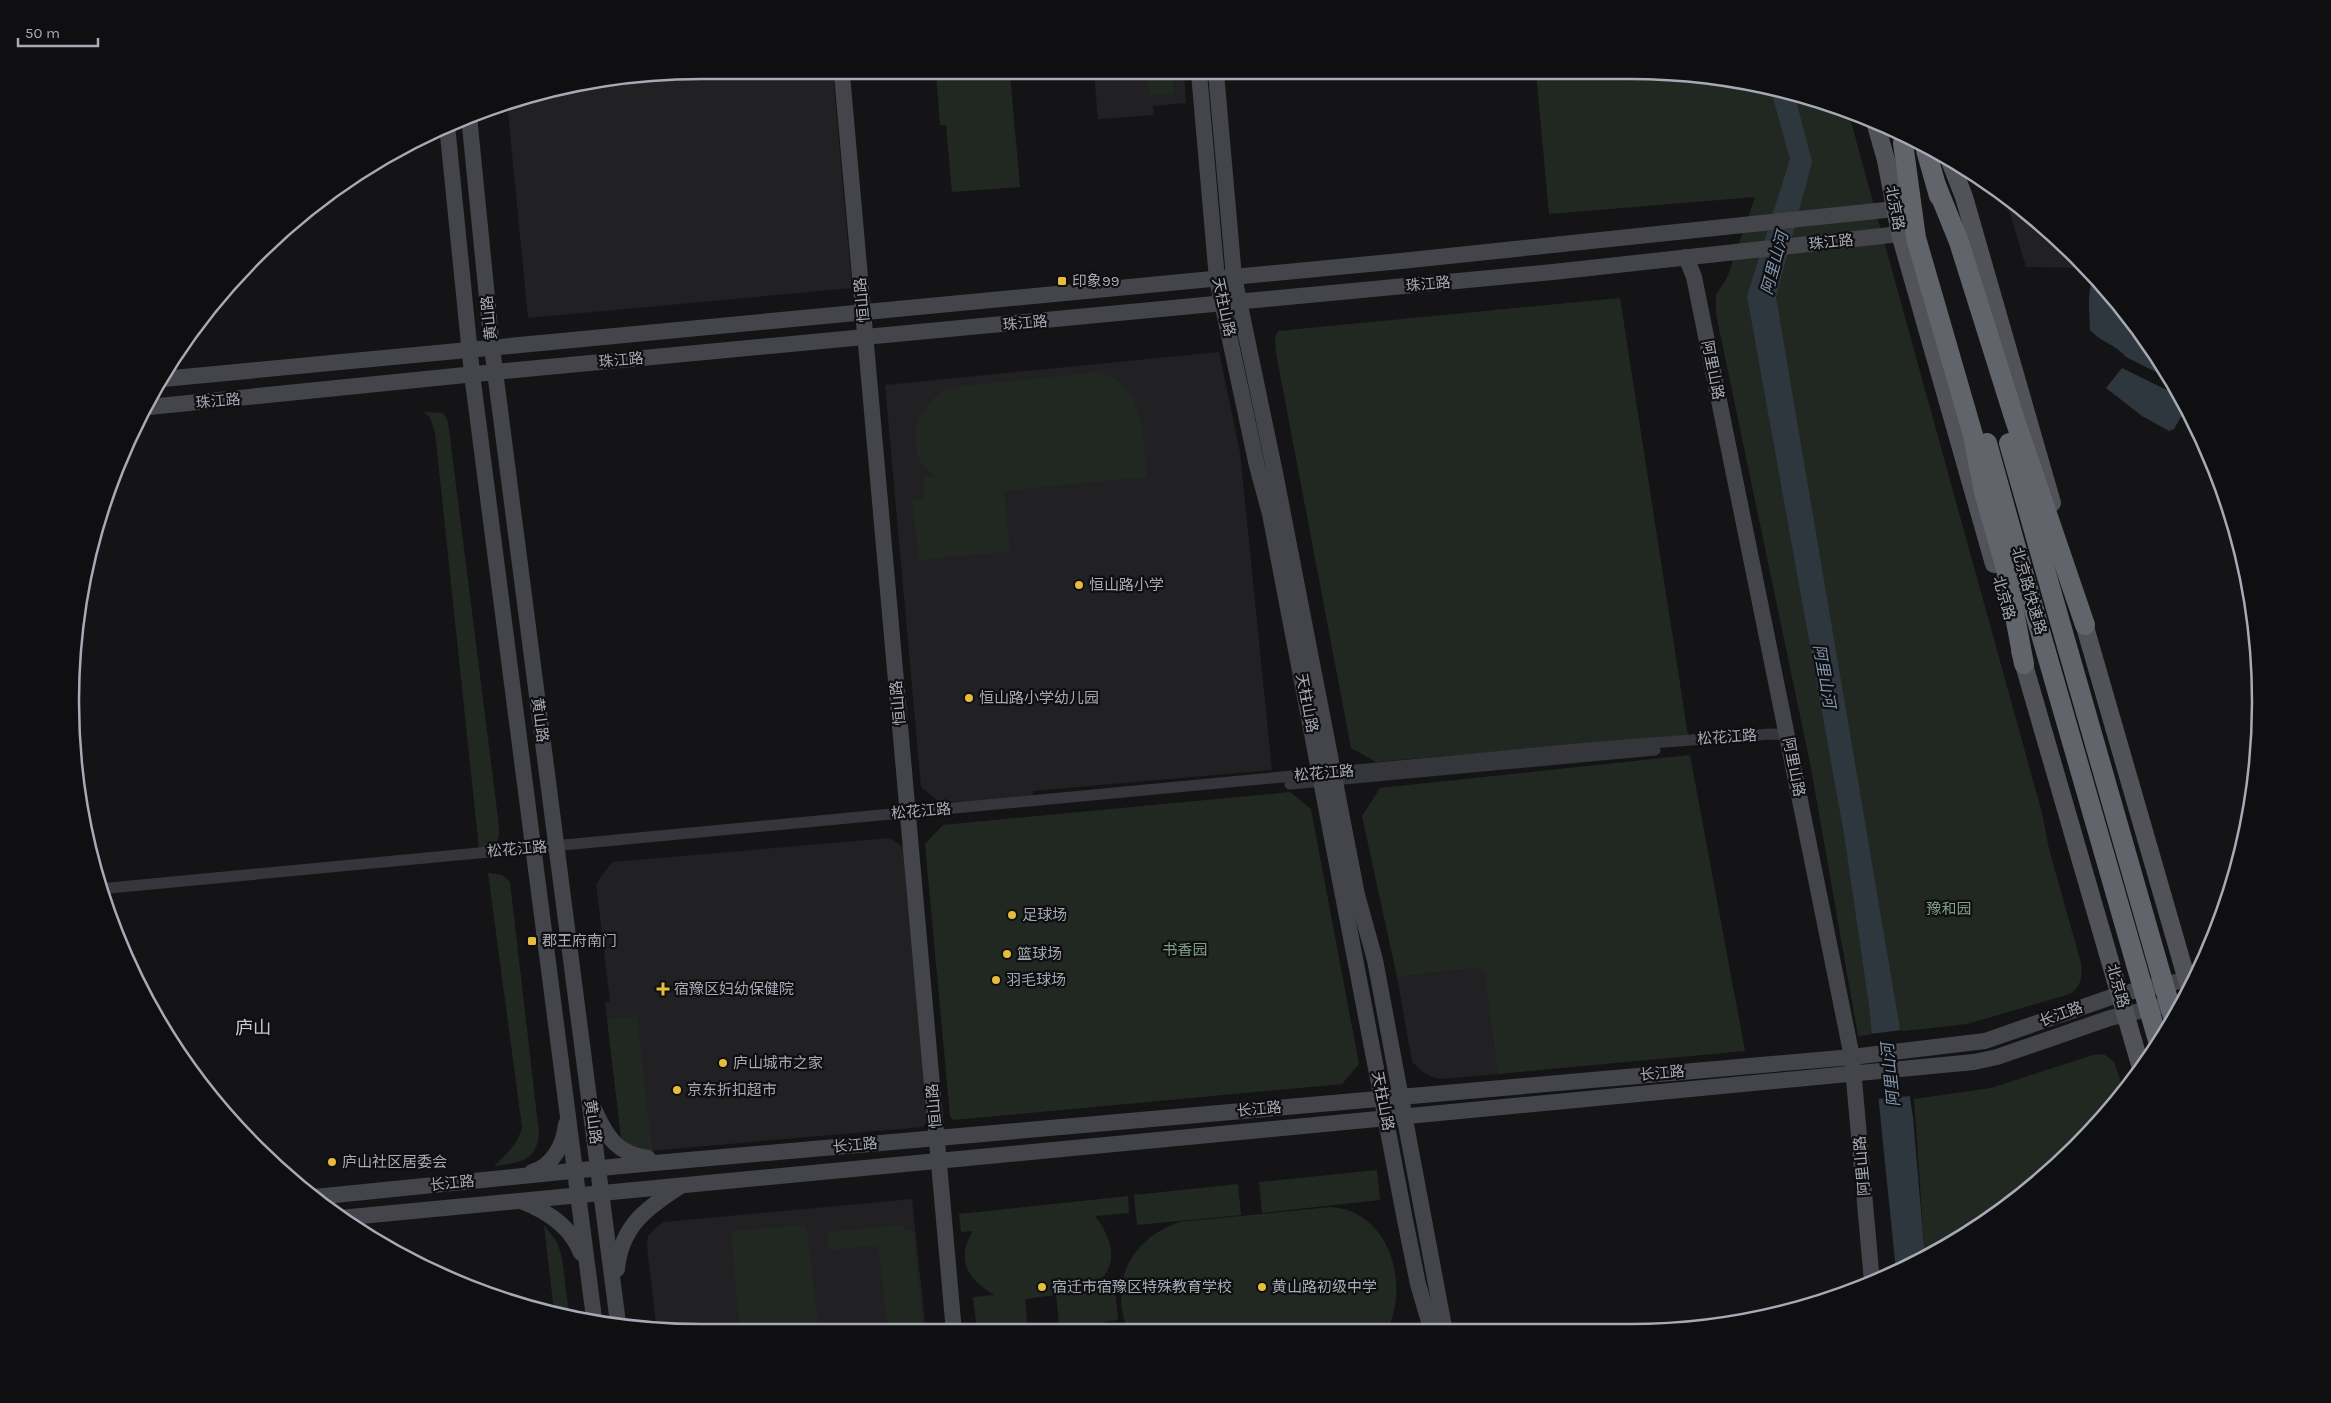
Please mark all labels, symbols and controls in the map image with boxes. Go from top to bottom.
scale bar [18,15,98,47]
text: 50 m [25,24,60,42]
street label: 北京路 [1882,184,1908,232]
water label: 阿里山河 [1757,227,1793,297]
street label: 珠江路 [1808,231,1854,253]
place label: 印象99 [1072,272,1119,290]
street label: 珠江路 [1405,273,1451,295]
marker: 印象99 [1056,275,1068,287]
street label: 天柱山路 [1209,276,1239,338]
street label: 恒山路 [851,277,873,323]
street label: 黄山路 [478,295,500,341]
street label: 珠江路 [1002,312,1048,334]
street label: 阿里山路 [1698,339,1728,401]
street label: 珠江路 [598,349,644,371]
street label: 珠江路 [195,390,241,412]
street label: 北京路快速路 [2008,545,2050,637]
street label: 北京路 [1989,574,2019,622]
place label: 恒山路小学 [1089,576,1164,594]
marker: 恒山路小学 [1073,579,1085,591]
water label: 阿里山河 [1810,643,1840,712]
street label: 天柱山路 [1292,672,1322,734]
street label: 恒山路 [887,680,909,726]
place label: 恒山路小学幼儿园 [979,689,1099,707]
marker: 恒山路小学幼儿园 [963,692,975,704]
street label: 黄山路 [528,697,552,743]
street label: 松花江路 [1696,726,1758,748]
street label: 阿里山路 [1779,736,1809,798]
street label: 松花江路 [1293,761,1355,785]
street label: 松花江路 [890,799,952,823]
street label: 松花江路 [486,837,548,861]
park label: 豫和园 [1926,900,1972,918]
place label: 足球场 [1022,906,1067,924]
marker: 足球场 [1006,909,1018,921]
place label: 郡王府南门 [542,932,617,950]
marker: 郡王府南门 [526,935,538,947]
park label: 书香园 [1162,941,1208,959]
place label: 篮球场 [1017,945,1062,963]
marker: 篮球场 [1001,948,1013,960]
street label: 北京路 [2103,962,2133,1010]
place label: 羽毛球场 [1006,971,1066,989]
marker: 羽毛球场 [990,974,1002,986]
place label: 宿豫区妇幼保健院 [674,980,794,998]
marker: 宿豫区妇幼保健院 [656,982,670,996]
street label: 长江路 [2037,998,2085,1030]
district label: 庐山 [235,1017,271,1039]
water label: 阿里山河 [1877,1039,1903,1108]
place label: 庐山城市之家 [733,1054,823,1072]
marker: 庐山城市之家 [717,1057,729,1069]
street label: 长江路 [1639,1062,1685,1084]
street label: 天柱山路 [1368,1070,1398,1132]
place label: 京东折扣超市 [687,1081,777,1099]
street label: 恒山路 [923,1083,945,1129]
marker: 京东折扣超市 [671,1084,683,1096]
street label: 黄山路 [581,1098,605,1146]
street label: 长江路 [1236,1098,1282,1120]
street label: 长江路 [832,1134,878,1156]
street label: 阿里山路 [1850,1135,1874,1197]
place label: 庐山社区居委会 [342,1153,447,1171]
marker: 庐山社区居委会 [326,1156,338,1168]
street label: 长江路 [429,1172,475,1194]
place label: 宿迁市宿豫区特殊教育学校 [1052,1278,1232,1296]
place label: 黄山路初级中学 [1272,1278,1377,1296]
marker: 宿迁市宿豫区特殊教育学校 [1036,1281,1048,1293]
marker: 黄山路初级中学 [1256,1281,1268,1293]

